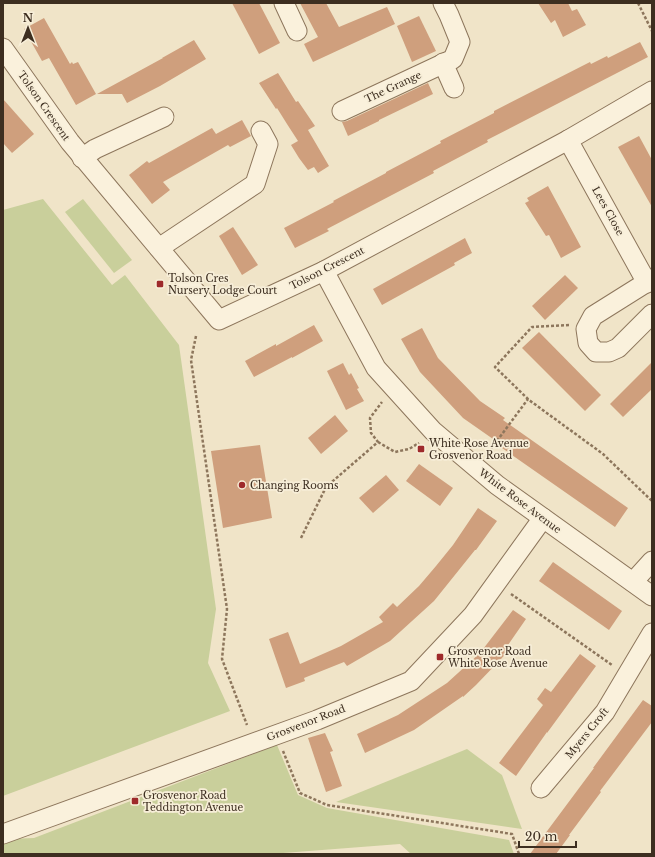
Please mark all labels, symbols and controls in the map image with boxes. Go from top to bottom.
north arrow [8,8,48,48]
text: N [23,11,34,25]
street label: The Grange [363,68,424,106]
street label: Tolson Crescent [15,69,73,144]
street label: Lees Close [589,184,627,238]
street label: Tolson Crescent [287,243,367,292]
place label: Tolson Cres Nursery Lodge Court [168,272,277,297]
marker: Tolson Cres Nursery Lodge Court [155,279,165,289]
place label: White Rose Avenue Grosvenor Road [428,437,529,462]
marker: White Rose Avenue Grosvenor Road [416,444,426,454]
street label: White Rose Avenue [475,465,564,536]
place label: Changing Rooms [250,479,339,492]
marker: Changing Rooms [237,480,247,490]
place label: Grosvenor Road White Rose Avenue [447,645,548,670]
marker: Grosvenor Road White Rose Avenue [435,652,445,662]
street label: Grosvenor Road [265,702,347,744]
street label: Myers Croft [562,705,612,761]
place label: Grosvenor Road Teddington Avenue [143,789,244,814]
marker: Grosvenor Road Teddington Avenue [130,796,140,806]
scale bar [519,823,576,849]
text: 20 m [525,829,557,844]

